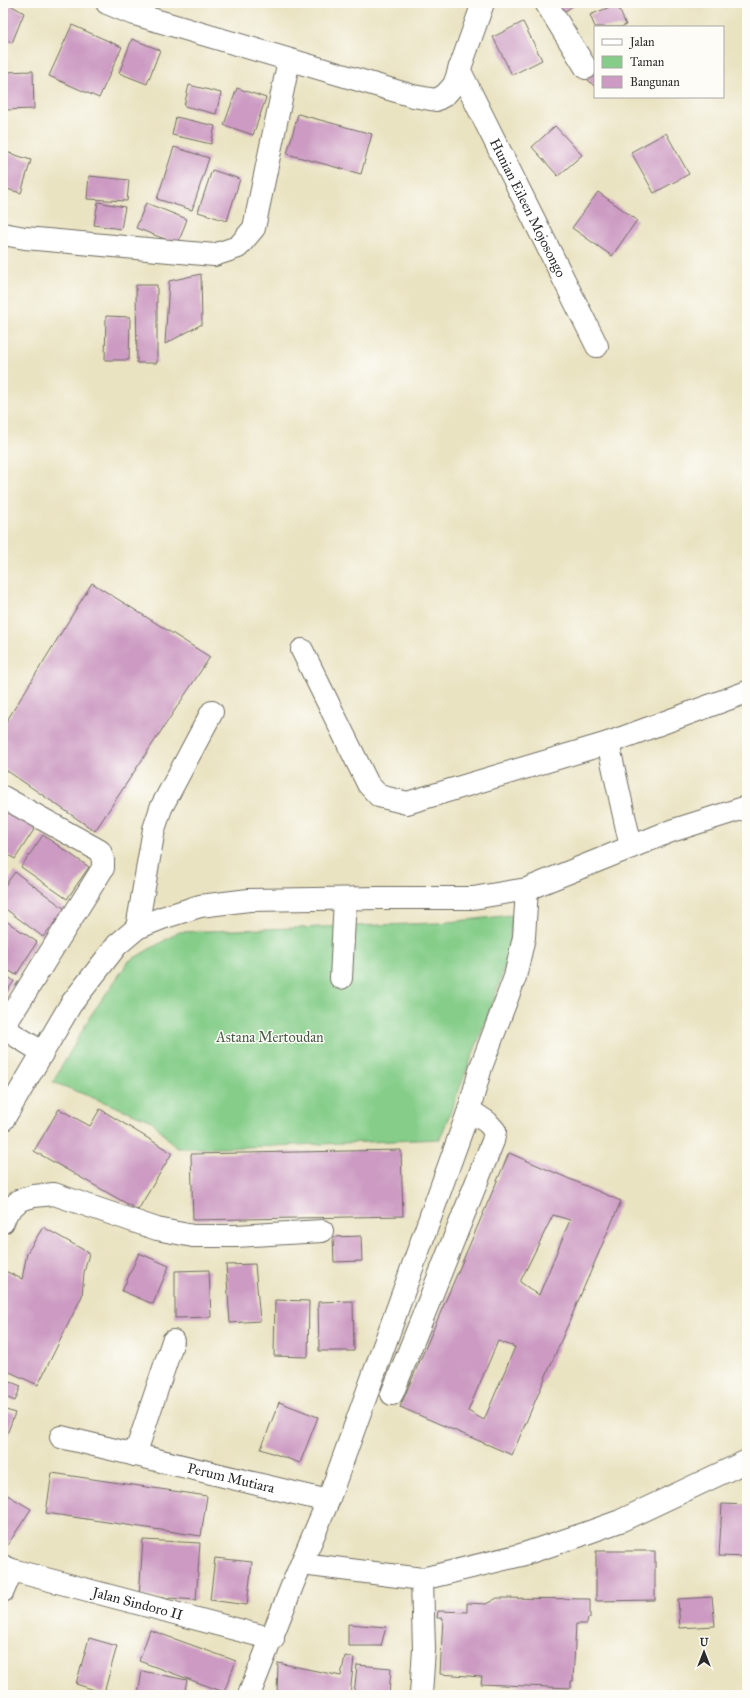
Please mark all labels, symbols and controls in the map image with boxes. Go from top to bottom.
legend [594,26,724,98]
text: Jalan [628,35,655,50]
text: Taman [630,55,665,69]
text: Bangunan [630,75,680,90]
street label: Hunian Eileen Mojosongo [486,136,569,280]
park label: Astana Mertoudan [215,1029,324,1046]
street label: Perum Mutiara [186,1460,276,1497]
street label: Jalan Sindoro II [89,1583,185,1624]
north arrow [684,1632,724,1672]
text: U [700,1636,709,1649]

